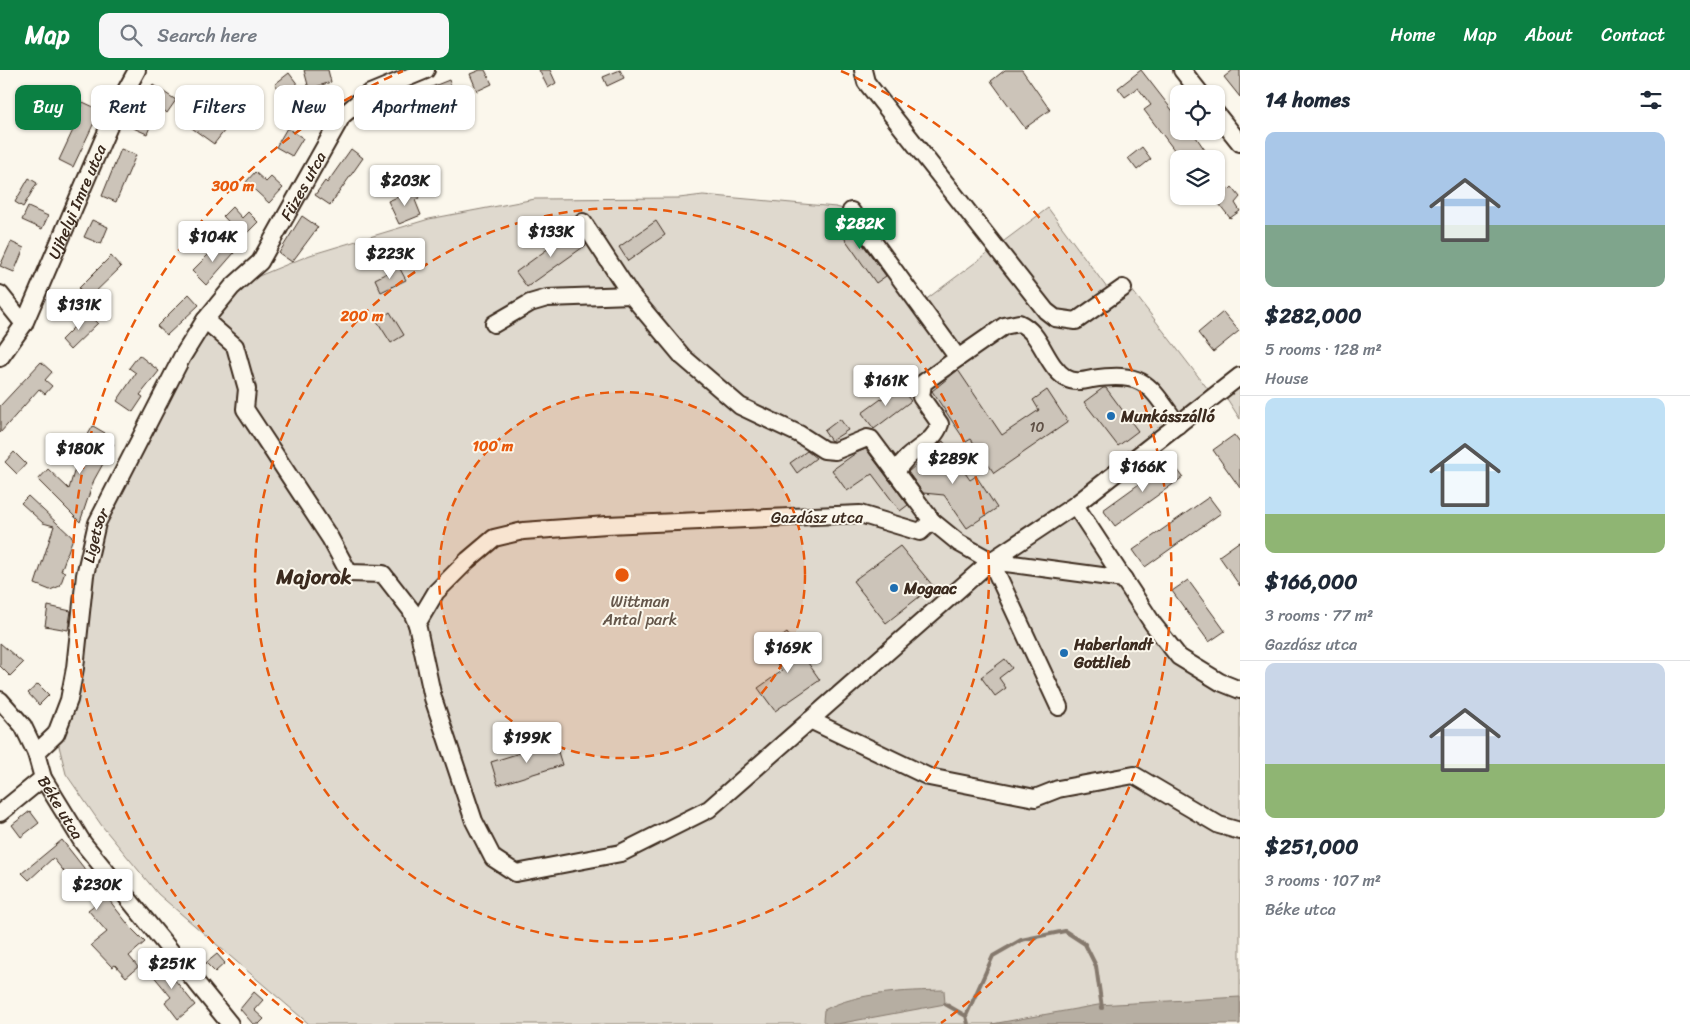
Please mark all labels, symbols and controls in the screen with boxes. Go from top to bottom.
search box [99,13,449,58]
text: Map [25,14,69,56]
text: Search here [157,19,257,52]
text: Home [1391,19,1436,51]
text: Map [1464,19,1497,51]
text: About [1525,19,1573,51]
text: Contact [1601,19,1665,51]
icon: search [117,21,145,49]
text: 14 homes [1265,81,1350,119]
chip: Buy [15,85,81,130]
chip: Rent [91,85,165,130]
chip: Filters [175,85,264,130]
chip: New [274,85,344,130]
chip: Apartment [354,85,475,130]
map controls [1170,85,1225,205]
button: locate [1170,85,1225,140]
icon: filters [1637,86,1665,114]
street label: Ujhelyi Imre utca [39,139,115,264]
street label: Füzes utca [272,146,334,226]
button: layers [1170,150,1225,205]
pin: $203K [370,164,440,207]
icon: home [1420,165,1510,255]
text: $203K [381,166,429,195]
text: 300 m [211,173,255,199]
pin: $282K [825,208,895,250]
text: $282K [836,209,884,238]
pin: $133K [516,216,586,258]
text: $133K [529,217,573,246]
pin: $104K [178,220,248,263]
text: $104K [189,222,237,251]
pin: $223K [355,238,425,280]
text: $223K [366,239,414,268]
pin: $131K [44,288,114,331]
text: $131K [57,290,101,319]
text: $282,000 [1265,297,1362,335]
text: 200 m [339,303,384,329]
text: 5 rooms · 128 m² [1265,335,1382,364]
pin: $161K [851,364,921,407]
text: House [1265,364,1308,393]
text: $161K [864,366,908,395]
place label: Munkásszálló [1120,402,1215,431]
marker: Munkásszálló [1105,410,1117,422]
house number: 10 [1030,415,1045,440]
icon: home [1420,430,1510,520]
pin: $180K [45,432,115,475]
text: 100 m [473,433,514,459]
text: $180K [56,434,104,463]
pin: $289K [918,442,988,485]
text: $289K [928,444,978,473]
pin: $166K [1108,450,1178,493]
text: $166K [1120,452,1166,481]
street label: Ligetsor [74,501,118,566]
street label: Gazdász utca [771,503,864,532]
district label: Majorok [275,558,352,596]
text: $166,000 [1265,563,1357,601]
centre of rings [613,566,631,584]
place label: Mogaac [903,574,957,603]
marker: Mogaac [888,582,900,594]
park label: Wittman Antal park [602,587,677,634]
text: 3 rooms · 77 m² [1265,601,1373,630]
place label: Haberlandt Gottlieb [1073,630,1155,677]
text: Gazdász utca [1265,630,1357,659]
pin: $169K [753,632,823,674]
text: $169K [765,633,811,662]
marker: Haberlandt Gottlieb [1058,647,1070,659]
icon: home [1420,695,1510,785]
pin: $199K [492,722,562,764]
text: $199K [503,723,551,752]
street label: Béke utca [30,769,92,845]
text: $251,000 [1265,828,1359,866]
text: 3 rooms · 107 m² [1265,866,1381,895]
pin: $230K [62,868,132,911]
text: $230K [73,870,121,899]
text: Béke utca [1265,895,1336,924]
pin: $251K [137,948,207,990]
text: $251K [149,949,195,978]

